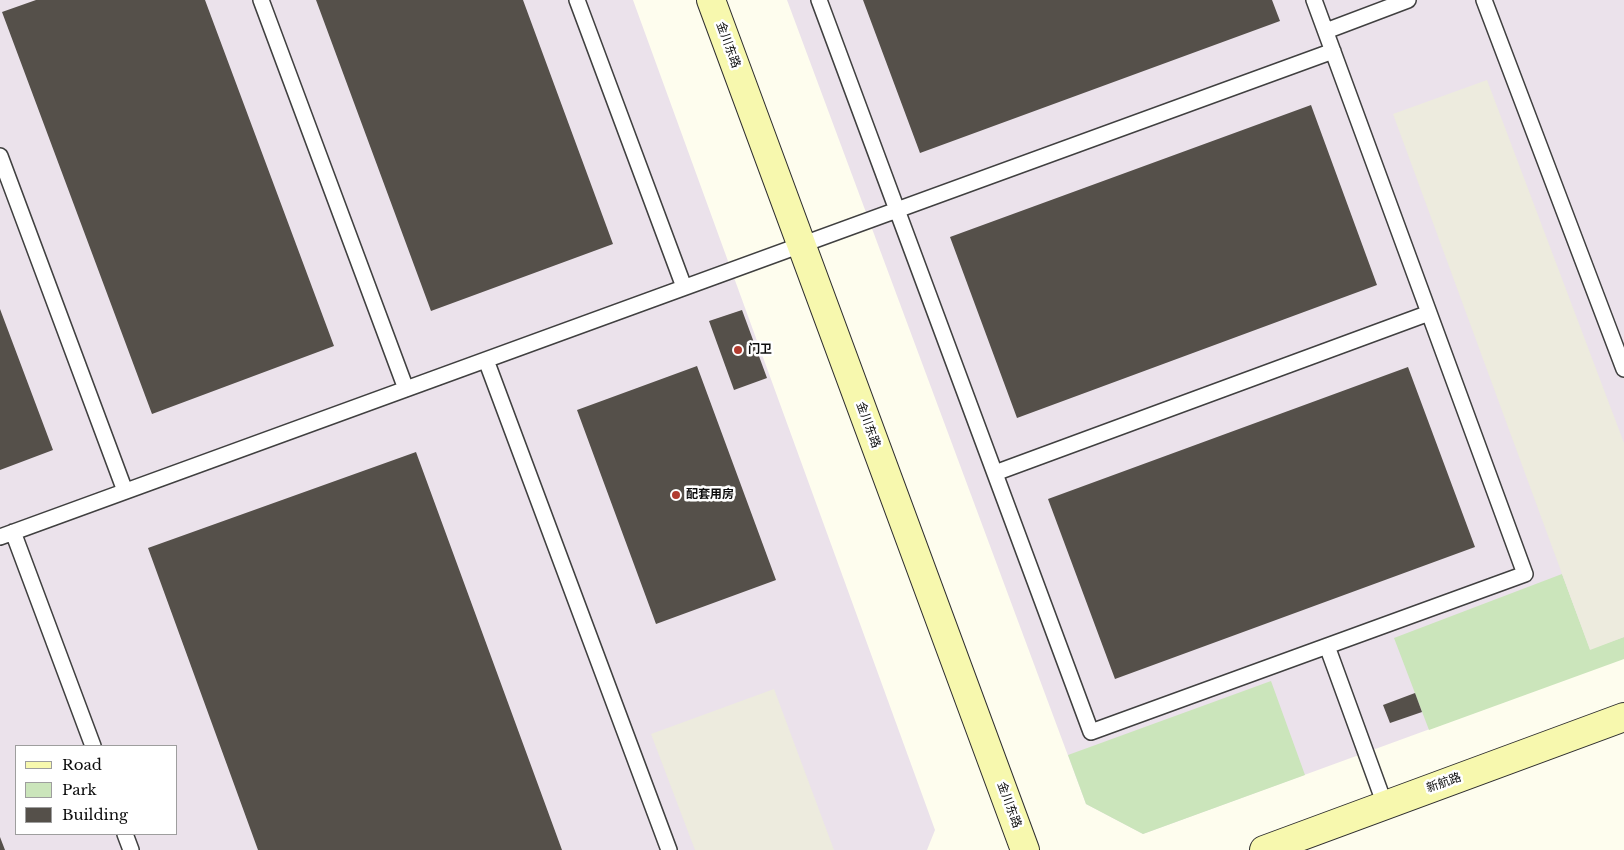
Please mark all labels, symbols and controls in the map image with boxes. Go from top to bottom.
street label: 金川东路 [713,20,743,70]
place label: 门卫 [748,343,772,357]
marker: 门卫 [732,344,744,356]
street label: 金川东路 [853,400,883,450]
place label: 配套用房 [686,488,734,502]
marker: 配套用房 [670,489,682,501]
legend [15,745,178,835]
text: Road [62,755,102,774]
street label: 新航路 [1425,770,1463,796]
text: Park [62,780,97,799]
street label: 金川东路 [994,780,1024,830]
text: Building [62,805,128,824]

